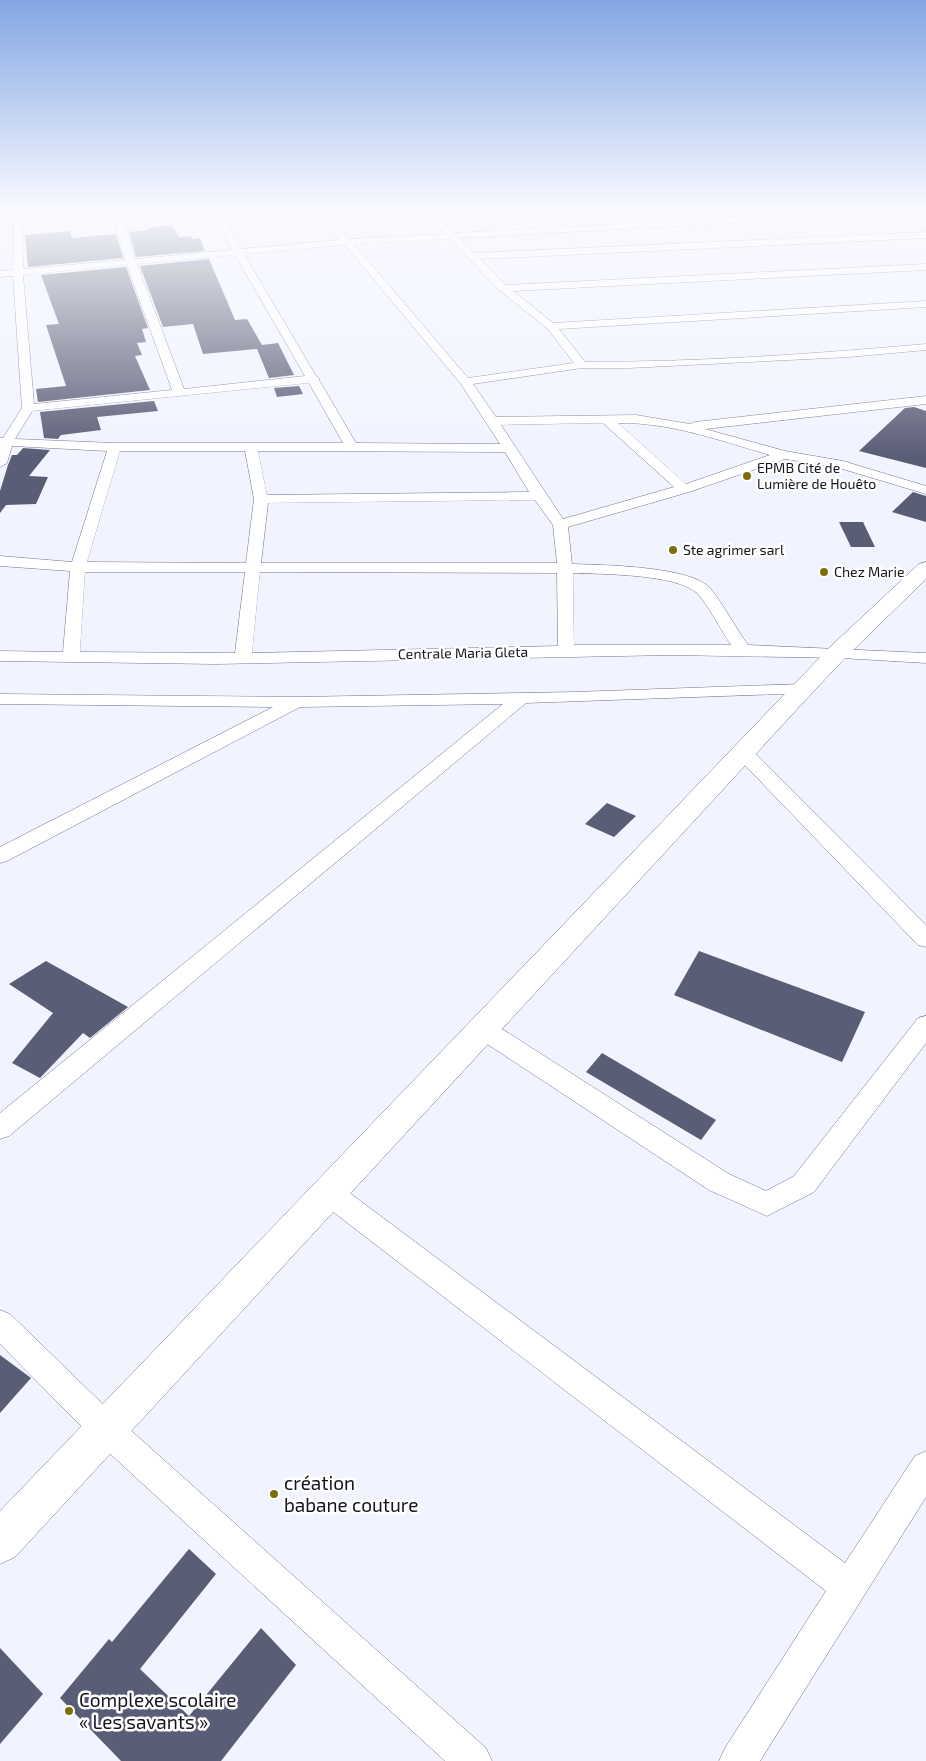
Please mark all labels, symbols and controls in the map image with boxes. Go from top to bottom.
place label: EPMB Cité de Lumière de Houêto [757,459,876,492]
marker: EPMB Cité de Lumière de Houêto [741,470,753,482]
place label: Ste agrimer sarl [683,541,785,558]
marker: Ste agrimer sarl [667,544,679,556]
place label: Chez Marie [834,563,904,580]
marker: Chez Marie [818,566,830,578]
street label: Centrale Maria Gleta [398,643,528,662]
place label: création babane couture [284,1471,418,1516]
marker: création babane couture [268,1488,280,1500]
place label: Complexe scolaire « Les savants » [79,1688,236,1733]
marker: Complexe scolaire « Les savants » [63,1705,75,1717]

